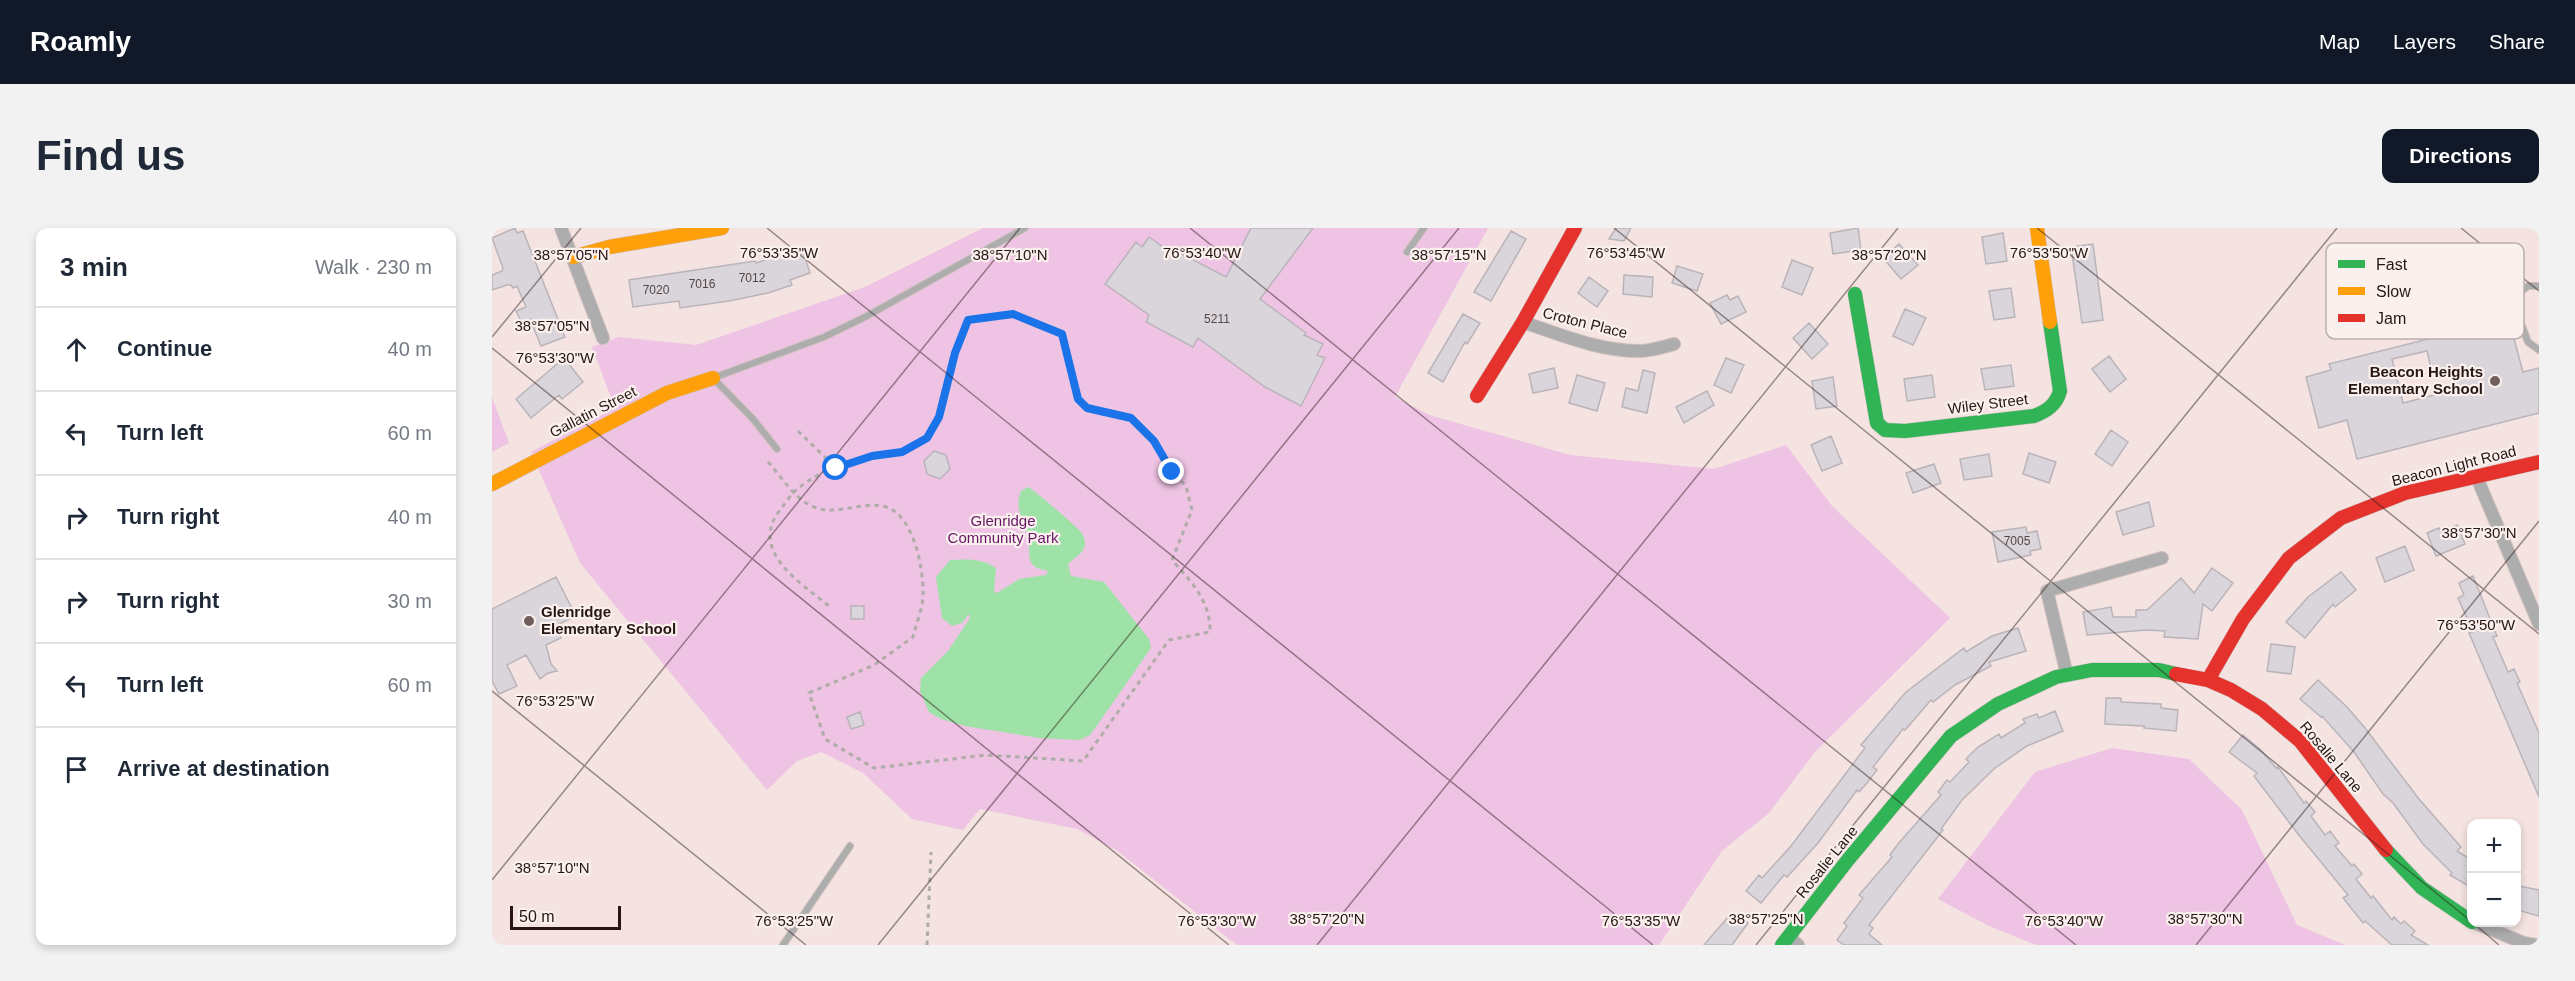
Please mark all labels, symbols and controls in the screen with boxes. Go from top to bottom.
text: Roamly [30,26,131,57]
text: Map [2319,30,2360,53]
text: Layers [2393,30,2456,53]
text: Share [2489,30,2545,53]
button: Directions [2382,129,2539,183]
text: Find us [36,132,185,179]
legend [2326,243,2524,339]
text: 76°53'35"W [740,244,819,261]
text: 76°53'40"W [1163,244,1242,261]
text: 76°53'45"W [1587,244,1666,261]
text: 76°53'50"W [2010,244,2089,261]
text: 38°57'05"N [533,246,609,263]
text: 38°57'10"N [972,246,1048,263]
text: 38°57'15"N [1411,246,1487,263]
text: 38°57'20"N [1851,246,1927,263]
text: 3 min [60,252,128,282]
text: Walk · 230 m [315,256,432,278]
text: Fast [2376,256,2408,273]
house number: 7012 [739,271,766,285]
house number: 7016 [689,277,716,291]
house number: 7020 [643,283,670,297]
text: Slow [2376,283,2411,300]
street label: Croton Place [1541,304,1629,341]
text: Jam [2376,310,2406,327]
house number: 5211 [1204,312,1230,326]
text: 38°57'05"N [514,317,590,334]
icon: ahead [60,333,93,366]
text: Continue [117,336,212,361]
text: 40 m [388,338,432,360]
text: 76°53'30"W [516,349,595,366]
place label: Beacon Heights Elementary School [2348,363,2483,397]
marker: Beacon Heights Elementary School [2488,374,2502,388]
street label: Gallatin Street [547,382,640,441]
street label: Wiley Street [1947,390,2030,417]
icon: left [60,417,93,450]
text: Turn left [117,420,203,445]
text: 60 m [388,422,432,444]
street label: Beacon Light Road [2390,442,2518,489]
route start [822,454,848,480]
route end [1158,458,1184,484]
icon: right [60,501,93,534]
text: Turn right [117,504,219,529]
text: 40 m [388,506,432,528]
park label: Glenridge Community Park [948,512,1059,546]
text: 38°57'30"N [2441,524,2517,541]
house number: 7005 [2004,534,2031,548]
icon: right [60,585,93,618]
text: Turn right [117,588,219,613]
text: 30 m [388,590,432,612]
place label: Glenridge Elementary School [541,603,676,637]
marker: Glenridge Elementary School [522,614,536,628]
text: 76°53'50"W [2437,616,2516,633]
icon: left [60,669,93,702]
text: Turn left [117,672,203,697]
text: 60 m [388,674,432,696]
text: 76°53'25"W [516,692,595,709]
street label: Rosalie Lane [2297,718,2366,796]
icon: arrive [60,753,93,786]
text: Arrive at destination [117,756,330,781]
map controls [2467,819,2521,927]
button: + [2467,819,2521,873]
street label: Rosalie Lane [1792,822,1861,901]
text: 38°57'10"N [514,859,590,876]
button: − [2467,873,2521,927]
scale bar [510,903,621,930]
text: 50 m [519,908,555,925]
text: 38°57'20"N [1289,910,1365,927]
text: 38°57'25"N [1728,910,1804,927]
text: 38°57'30"N [2167,910,2243,927]
text: 76°53'25"W [755,912,834,929]
text: 76°53'30"W [1178,912,1257,929]
text: 76°53'35"W [1602,912,1681,929]
text: 76°53'40"W [2025,912,2104,929]

